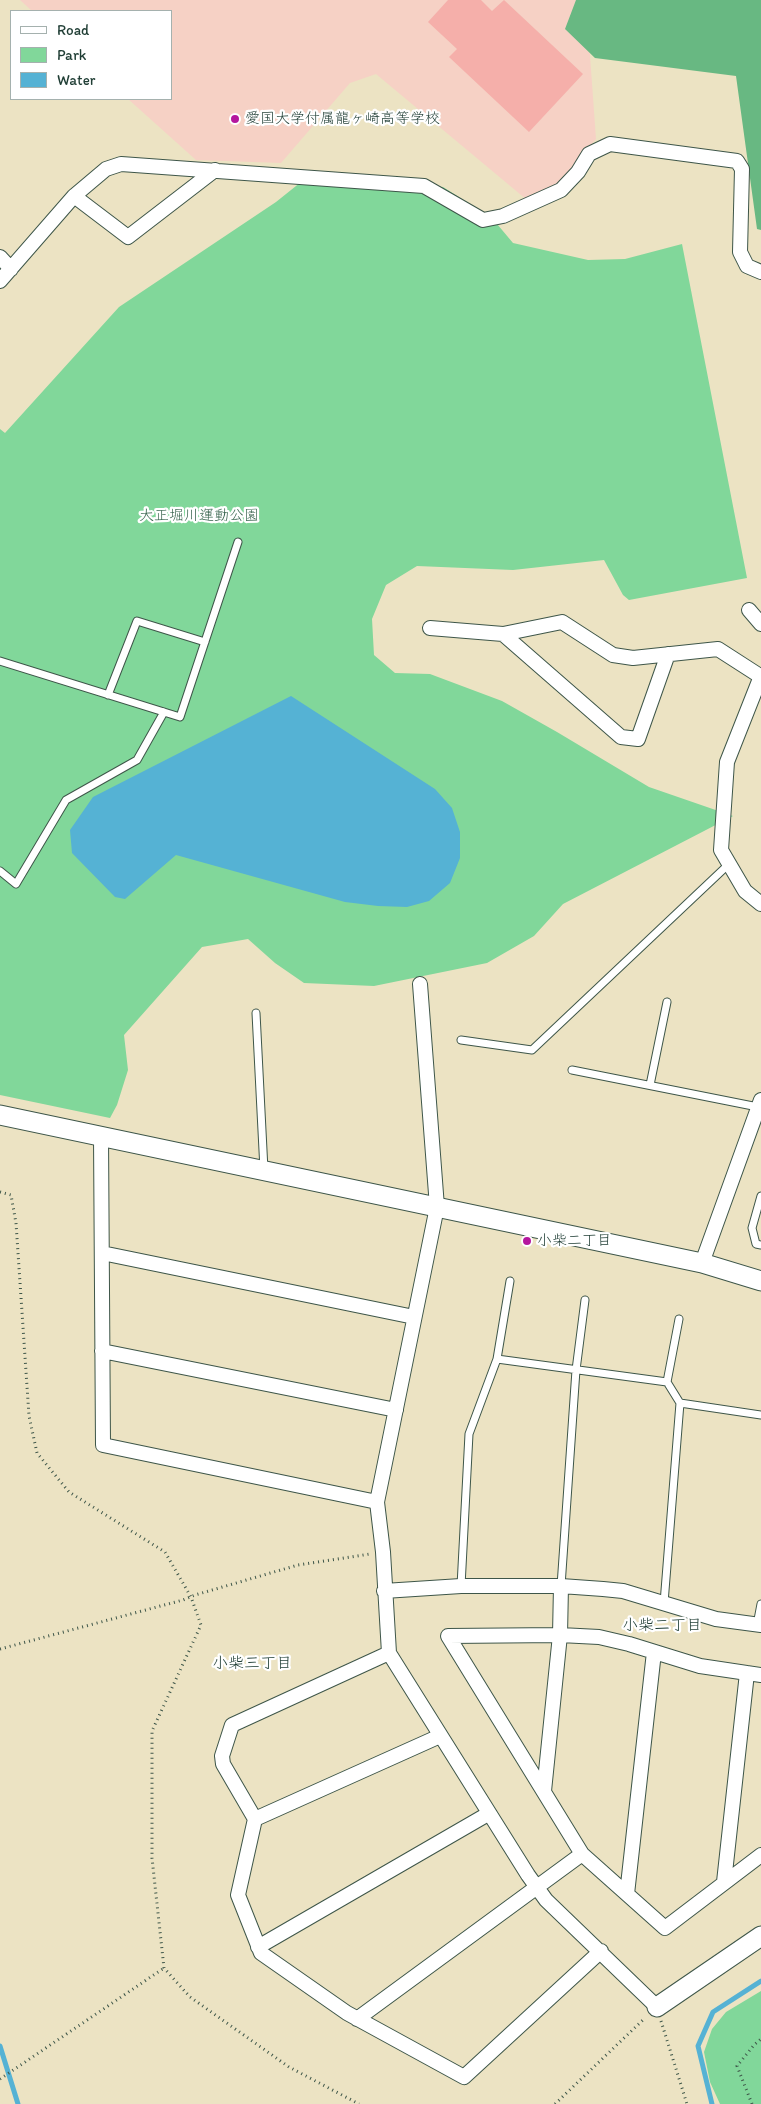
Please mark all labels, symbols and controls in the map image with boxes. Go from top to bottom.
legend [10,10,172,100]
text: Road [57,21,89,39]
text: Park [57,46,87,64]
text: Water [57,71,95,89]
place label: 愛国大学付属龍ヶ崎高等学校 [245,110,440,128]
marker: 愛国大学付属龍ヶ崎高等学校 [229,113,241,125]
park label: 大正堀川運動公園 [139,507,259,525]
place label: 小柴二丁目 [537,1232,612,1250]
marker: 小柴二丁目 [521,1235,533,1247]
district label: 小柴二丁目 [622,1616,702,1636]
district label: 小柴三丁目 [212,1654,292,1674]

